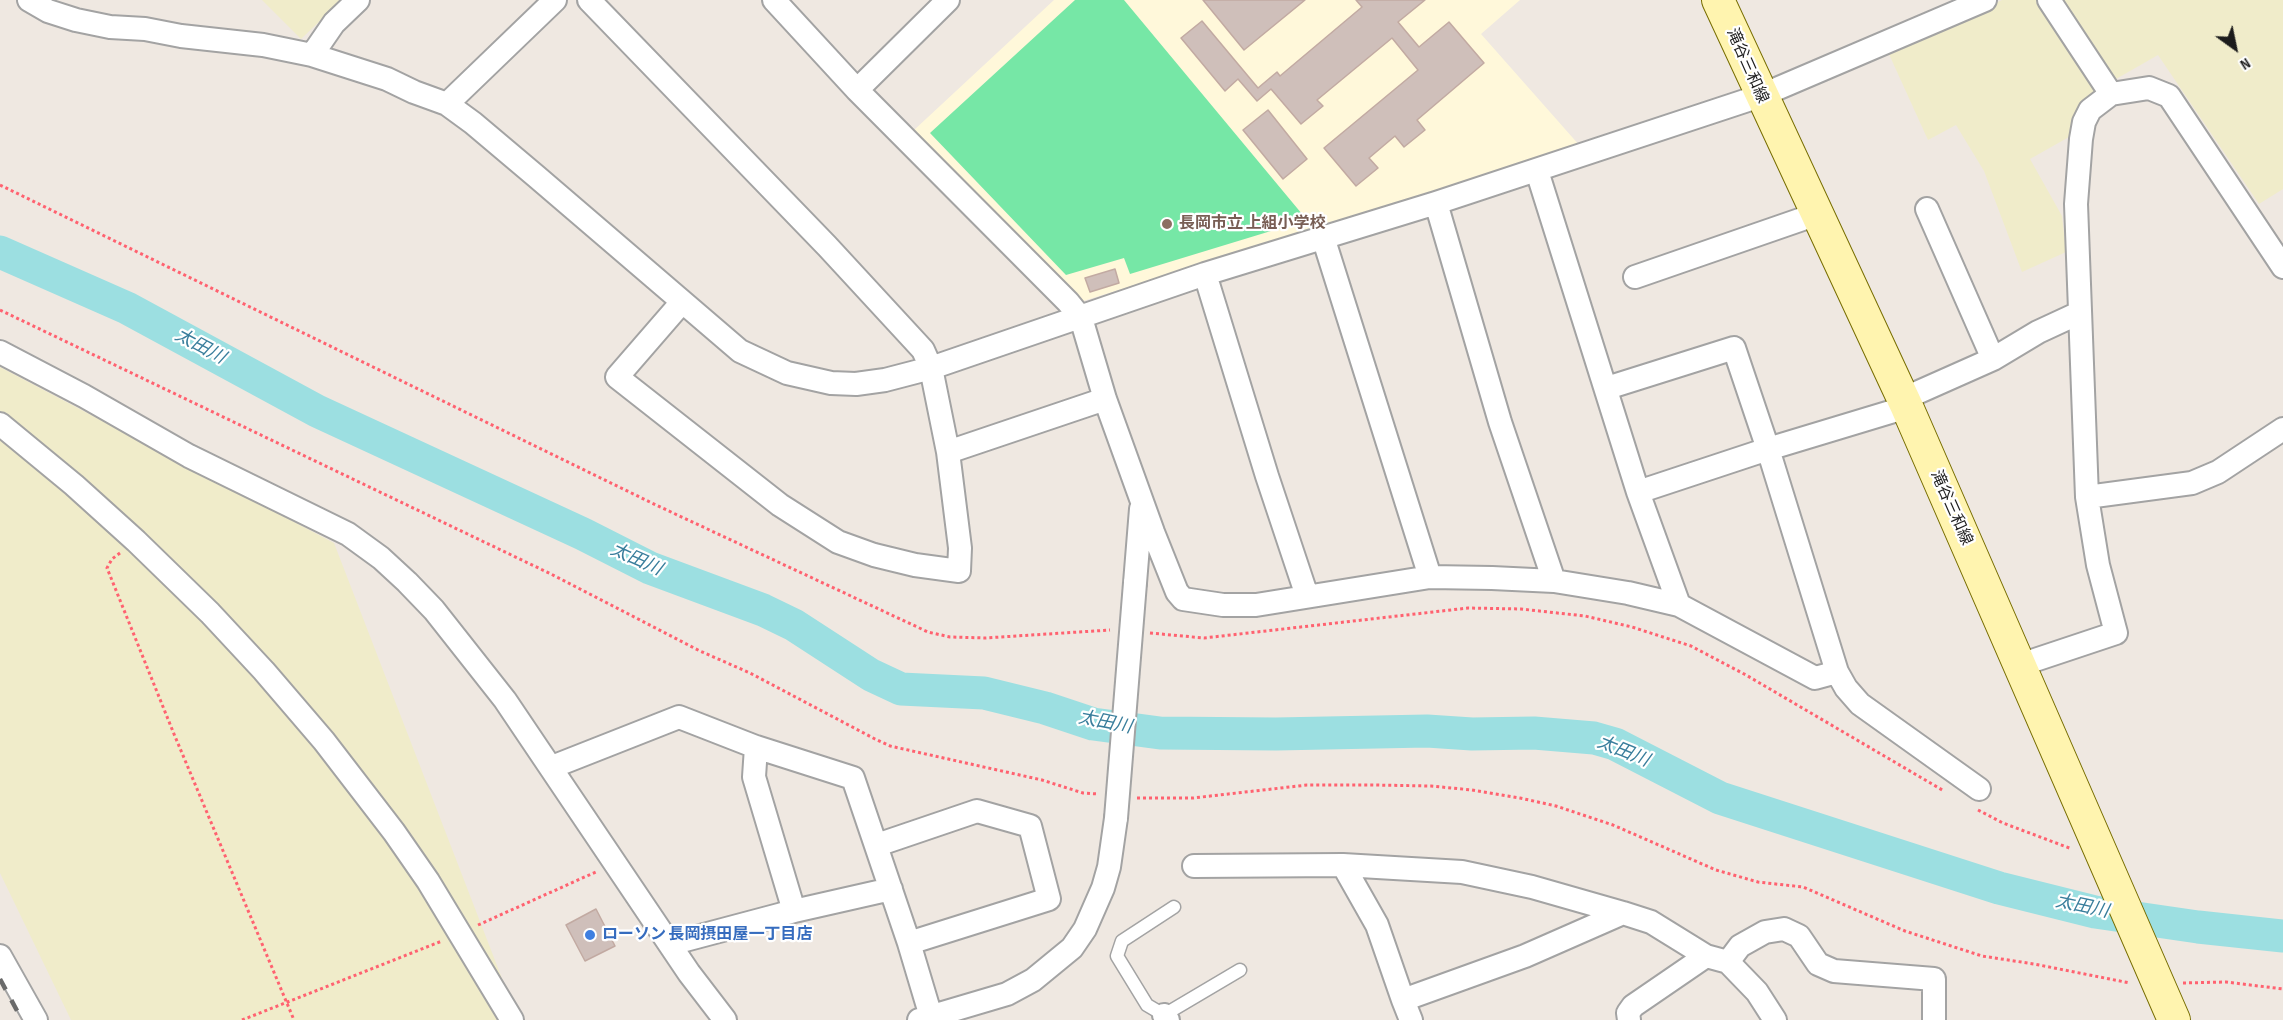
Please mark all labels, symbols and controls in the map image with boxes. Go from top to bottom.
north arrow [2205,18,2265,78]
street label: 滝谷三和線 [1722,26,1772,106]
text: N [2236,53,2254,74]
place label: 長岡市立 上組小学校 [1179,214,1325,234]
marker: 長岡市立 上組小学校 [1160,217,1174,231]
water label: 太田川 [171,325,229,369]
street label: 滝谷三和線 [1926,468,1976,548]
water label: 太田川 [607,539,665,581]
water label: 太田川 [1076,707,1134,739]
water label: 太田川 [1594,732,1652,772]
water label: 太田川 [2053,891,2111,923]
place label: ローソン 長岡摂田屋一丁目店 [602,925,812,945]
marker: ローソン 長岡摂田屋一丁目店 [583,928,597,942]

